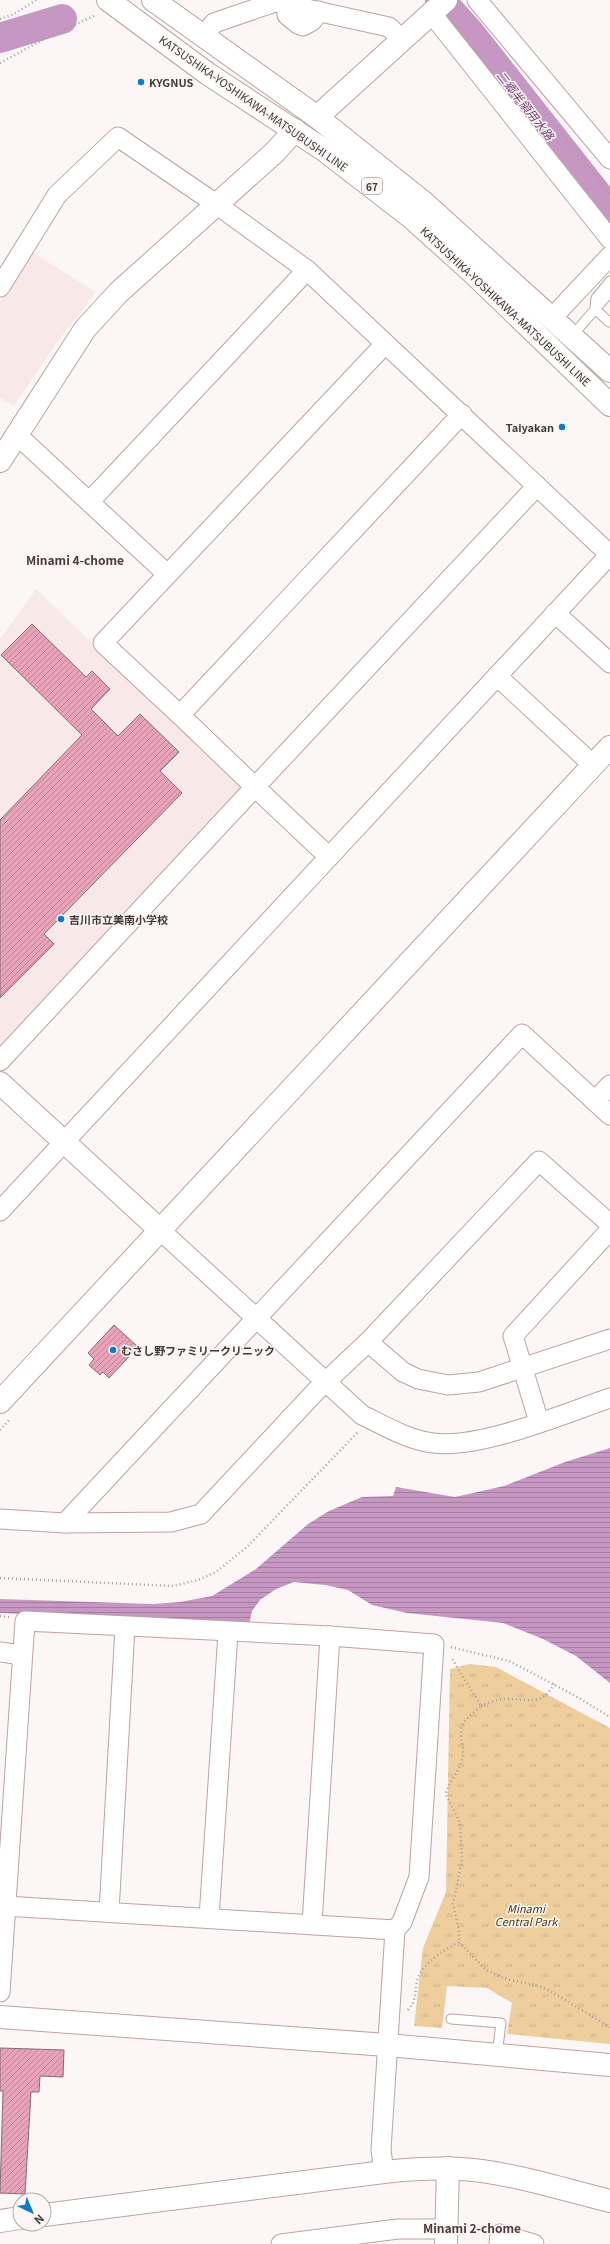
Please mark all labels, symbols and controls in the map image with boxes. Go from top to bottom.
street label: KATSUSHIKA-YOSHIKAWA-MATSUBUSHI LINE [156,31,352,175]
water label: 二郷半領用水路 [493,67,559,144]
place label: KYGNUS [149,74,193,90]
marker: KYGNUS [136,77,146,87]
road number: 67 [362,178,382,194]
street label: KATSUSHIKA-YOSHIKAWA-MATSUBUSHI LINE [417,223,595,389]
place label: Taiyakan [506,419,554,435]
marker: Taiyakan [557,422,567,432]
district label: Minami 4-chome [26,551,124,568]
place label: 吉川市立美南小学校 [69,911,168,927]
marker: 吉川市立美南小学校 [56,914,66,924]
place label: むさし野ファミリークリニック [121,1342,275,1358]
marker: むさし野ファミリークリニック [108,1345,118,1355]
park label: Minami Central Park [495,1900,559,1929]
north arrow [12,2192,52,2232]
text: N [31,2211,48,2229]
district label: Minami 2-chome [423,2219,521,2236]

